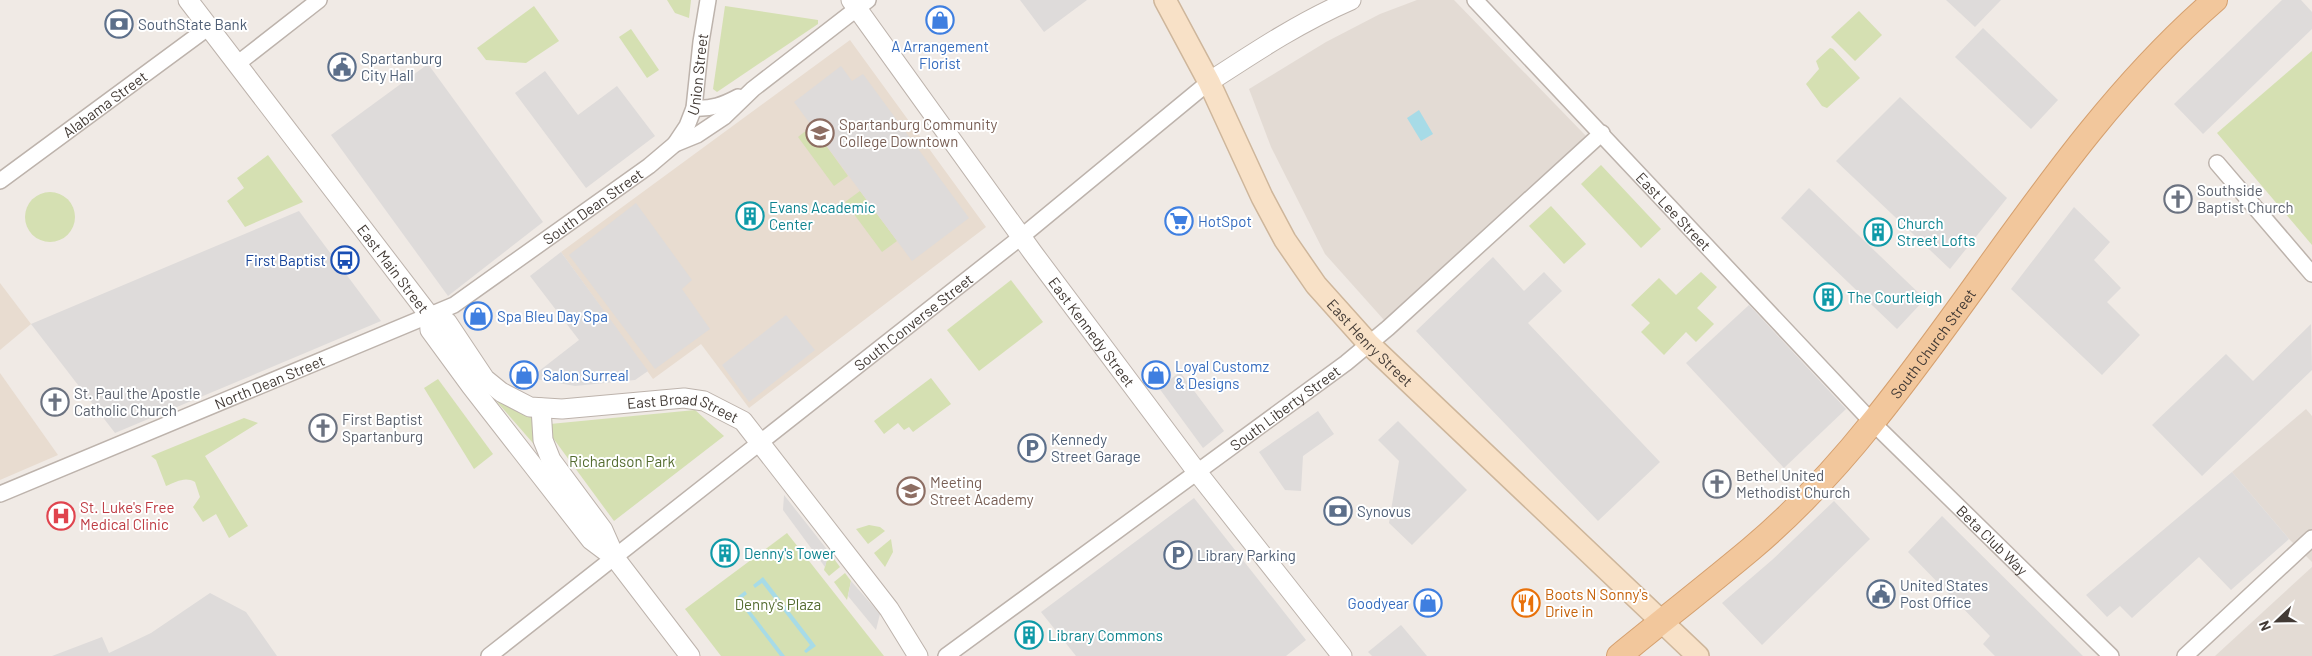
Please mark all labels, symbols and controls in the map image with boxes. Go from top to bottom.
shop icon: A Arrangement Florist [925,5,955,35]
bank icon: SouthState Bank [104,9,134,39]
place label: SouthState Bank [138,15,248,33]
street label: Union Street [683,32,711,118]
place label: A Arrangement Florist [891,37,989,72]
place label: Spartanburg City Hall [361,49,442,84]
public building icon: Spartanburg City Hall [327,52,357,82]
street label: Alabama Street [59,67,150,141]
place label: Spartanburg Community College Downtown [839,115,998,150]
school or university icon: Spartanburg Community College Downtown [805,118,835,148]
street label: South Dean Street [539,164,646,248]
street label: East Lee Street [1633,168,1715,254]
place label: Southside Baptist Church [2197,181,2294,216]
church icon: Southside Baptist Church [2163,184,2193,214]
place label: Evans Academic Center [769,198,876,233]
building icon: Evans Academic Center [735,201,765,231]
supermarket icon: HotSpot [1164,206,1194,236]
place label: HotSpot [1198,212,1252,230]
place label: Church Street Lofts [1897,214,1976,249]
building icon: Church Street Lofts [1863,217,1893,247]
street label: East Main Street [354,221,433,316]
bus stop icon: First Baptist [330,245,360,275]
place label: First Baptist [245,251,326,269]
street label: South Converse Street [850,270,976,374]
street label: East Kennedy Street [1045,273,1139,390]
building icon: The Courtleigh [1813,282,1843,312]
street label: South Church Street [1886,285,1979,402]
place label: The Courtleigh [1847,288,1942,306]
street label: East Henry Street [1324,295,1417,390]
shop icon: Spa Bleu Day Spa [463,301,493,331]
place label: Spa Bleu Day Spa [497,307,608,325]
street label: North Dean Street [212,351,327,413]
place label: Loyal Customz & Designs [1175,357,1269,392]
shop icon: Salon Surreal [509,360,539,390]
shop icon: Loyal Customz & Designs [1141,360,1171,390]
street label: South Liberty Street [1226,362,1343,454]
place label: Salon Surreal [543,366,629,384]
place label: St. Paul the Apostle Catholic Church [74,384,200,419]
church icon: St. Paul the Apostle Catholic Church [40,387,70,417]
street label: East Broad Street [626,389,742,426]
place label: First Baptist Spartanburg [342,410,423,445]
church icon: First Baptist Spartanburg [308,413,338,443]
place label: Kennedy Street Garage [1051,430,1141,465]
parking icon: Kennedy Street Garage [1017,433,1047,463]
park label: Richardson Park [569,452,676,470]
place label: Bethel United Methodist Church [1736,466,1850,501]
church icon: Bethel United Methodist Church [1702,469,1732,499]
place label: Meeting Street Academy [930,473,1034,508]
school or university icon: Meeting Street Academy [896,476,926,506]
bank icon: Synovus [1323,496,1353,526]
place label: St. Luke's Free Medical Clinic [80,498,174,533]
hospital icon: St. Luke's Free Medical Clinic [46,501,76,531]
street label: Beta Club Way [1953,501,2032,579]
place label: Synovus [1357,502,1411,520]
building icon: Denny's Tower [710,538,740,568]
parking icon: Library Parking [1163,540,1193,570]
place label: Denny's Tower [744,544,836,562]
place label: Library Parking [1197,546,1296,564]
place label: United States Post Office [1900,576,1988,611]
public building icon: United States Post Office [1866,579,1896,609]
place label: Boots N Sonny's Drive in [1545,585,1648,620]
shop icon: Goodyear [1413,588,1443,618]
restaurant icon: Boots N Sonny's Drive in [1511,588,1541,618]
place label: Goodyear [1348,594,1410,612]
park label: Denny's Plaza [735,595,821,613]
north arrow [2252,596,2302,646]
text: N [2255,619,2274,634]
building icon: Library Commons [1014,620,1044,650]
place label: Library Commons [1048,626,1163,644]

